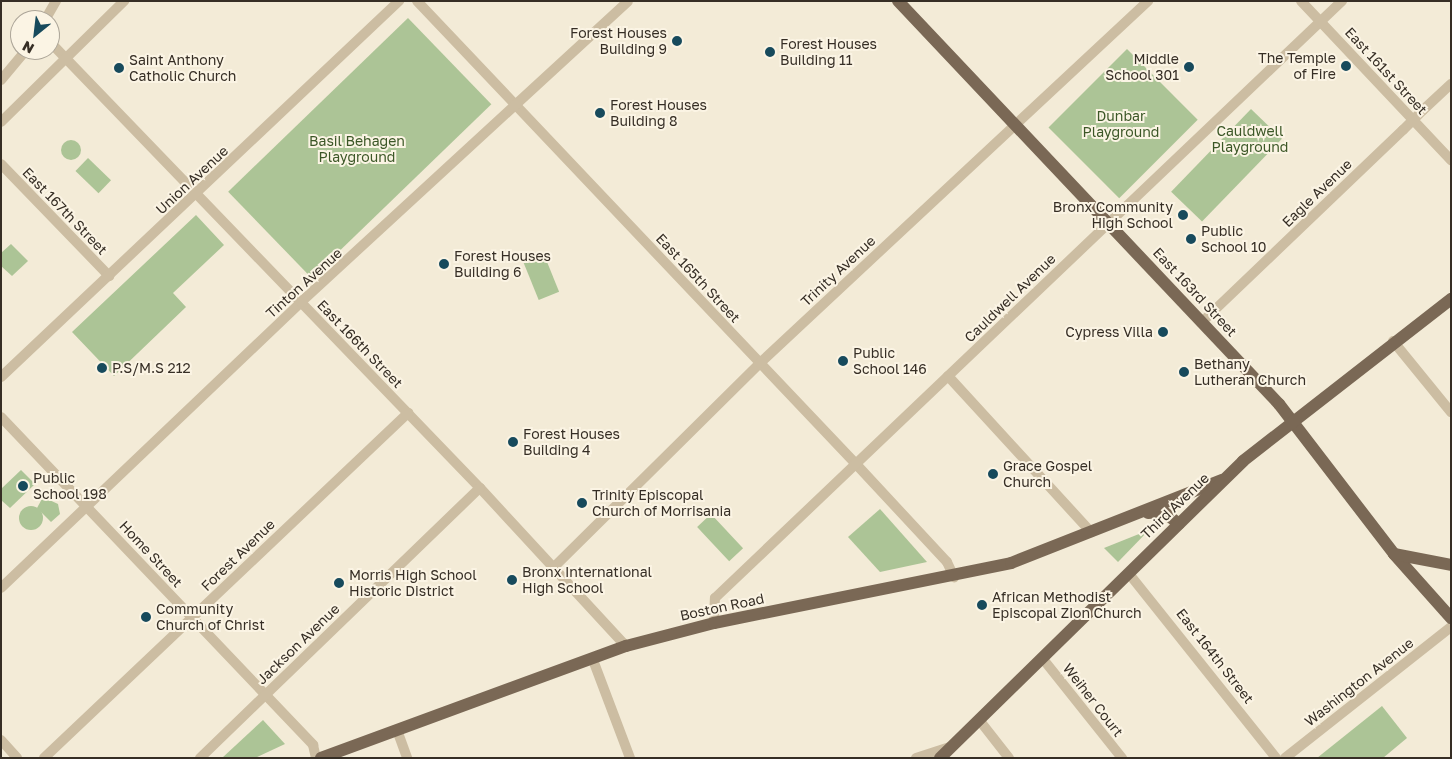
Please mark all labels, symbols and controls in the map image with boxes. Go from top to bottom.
north arrow [10,10,60,60]
street label: East 161st Street [1341,24,1431,118]
place label: Forest Houses Building 9 [570,25,667,58]
marker: Forest Houses Building 9 [671,35,683,47]
place label: Forest Houses Building 11 [780,36,877,68]
text: N [19,38,37,58]
marker: Forest Houses Building 11 [764,46,776,58]
place label: The Temple of Fire [1258,50,1336,82]
place label: Middle School 301 [1105,51,1179,84]
place label: Saint Anthony Catholic Church [129,52,236,84]
marker: The Temple of Fire [1340,60,1352,72]
marker: Middle School 301 [1183,61,1195,73]
marker: Saint Anthony Catholic Church [113,62,125,74]
place label: Forest Houses Building 8 [610,97,707,130]
marker: Forest Houses Building 8 [594,107,606,119]
park label: Dunbar Playground [1083,108,1159,140]
park label: Cauldwell Playground [1212,123,1288,156]
park label: Basil Behagen Playground [309,133,405,166]
street label: Union Avenue [152,142,232,218]
street label: Eagle Avenue [1279,156,1355,230]
street label: East 167th Street [19,164,111,258]
place label: Bronx Community High School [1053,199,1173,232]
marker: Bronx Community High School [1177,209,1189,221]
place label: Public School 10 [1201,223,1266,256]
street label: East 165th Street [653,230,743,326]
street label: Trinity Avenue [797,232,879,310]
marker: Public School 10 [1185,233,1197,245]
street label: Tinton Avenue [263,244,345,322]
street label: East 163rd Street [1150,244,1240,340]
place label: Forest Houses Building 6 [454,248,551,280]
street label: Cauldwell Avenue [961,250,1059,346]
marker: Forest Houses Building 6 [438,258,450,270]
street label: East 166th Street [314,297,406,391]
place label: Cypress Villa [1065,324,1153,340]
marker: Cypress Villa [1157,326,1169,338]
place label: Public School 146 [853,345,927,378]
marker: Public School 146 [837,355,849,367]
place label: Bethany Lutheran Church [1194,356,1306,388]
place label: P.S/M.S 212 [112,360,191,376]
marker: P.S/M.S 212 [96,362,108,374]
marker: Bethany Lutheran Church [1178,366,1190,378]
place label: Forest Houses Building 4 [523,426,620,458]
marker: Forest Houses Building 4 [507,436,519,448]
place label: Grace Gospel Church [1003,458,1092,491]
marker: Grace Gospel Church [987,468,999,480]
street label: Third Avenue [1138,469,1212,543]
place label: Public School 198 [33,470,107,502]
marker: Public School 198 [17,480,29,492]
place label: Trinity Episcopal Church of Morrisania [592,487,731,520]
marker: Trinity Episcopal Church of Morrisania [576,497,588,509]
street label: Forest Avenue [198,516,278,594]
street label: Home Street [116,517,186,591]
place label: Bronx International High School [522,564,652,596]
place label: Morris High School Historic District [349,567,477,600]
marker: Bronx International High School [506,574,518,586]
marker: Morris High School Historic District [333,577,345,589]
place label: African Methodist Episcopal Zion Church [992,589,1142,622]
street label: Boston Road [678,590,766,624]
marker: African Methodist Episcopal Zion Church [976,599,988,611]
street label: Jackson Avenue [253,600,343,688]
place label: Community Church of Christ [156,601,265,634]
street label: East 164th Street [1173,605,1257,707]
marker: Community Church of Christ [140,611,152,623]
street label: Washington Avenue [1301,634,1417,730]
street label: Weiher Court [1059,660,1127,740]

